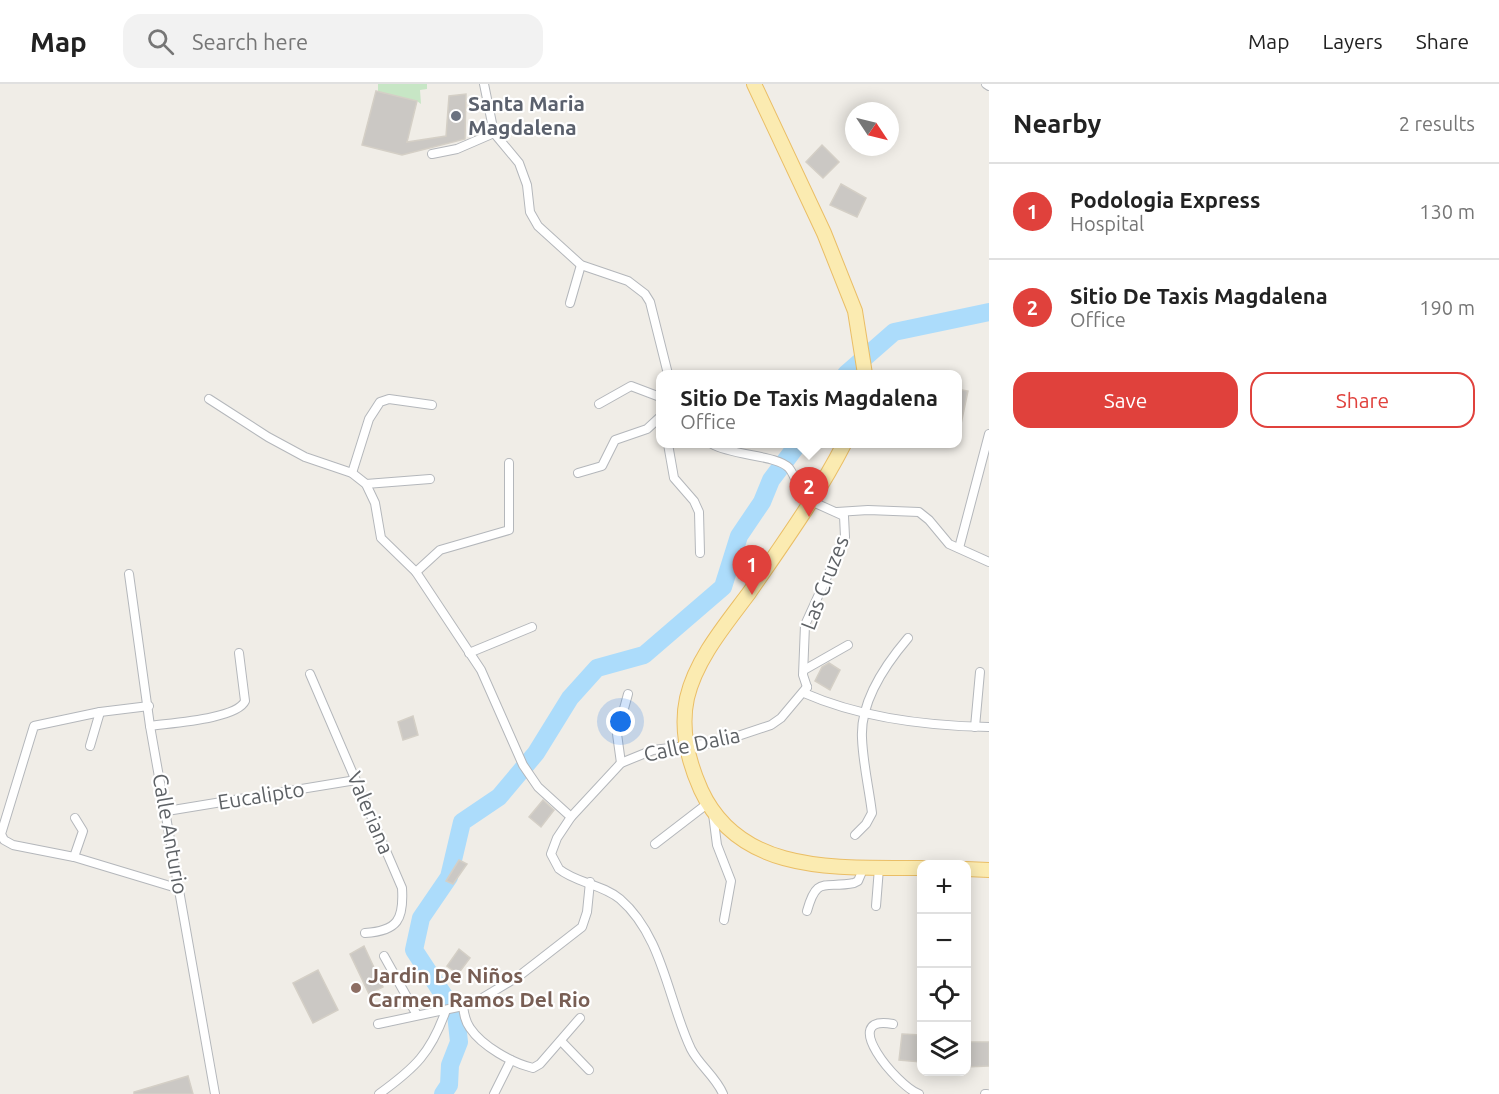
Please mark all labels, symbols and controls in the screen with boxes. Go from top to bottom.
search box [123,14,543,68]
icon: search [144,25,177,58]
text: Map [30,26,87,57]
text: Search here [192,29,308,54]
text: Map [1248,29,1289,53]
text: Layers [1322,29,1383,53]
text: Share [1416,29,1469,53]
place label: Santa Maria Magdalena [468,91,585,139]
north arrow [845,102,899,156]
marker: Santa Maria Magdalena [449,109,463,123]
text: Nearby [1013,109,1101,138]
text: 2 results [1399,112,1475,135]
text: Podologia Express [1070,187,1260,212]
text: 1 [1027,200,1038,223]
text: 130 m [1419,200,1475,223]
text: Hospital [1070,212,1144,235]
text: Sitio De Taxis Magdalena [1070,283,1328,308]
text: 2 [1027,296,1038,319]
text: 190 m [1419,296,1475,319]
text: Office [1070,308,1126,331]
popup [656,370,962,448]
button: Save [1013,372,1238,428]
button: Share [1250,372,1475,428]
text: Sitio De Taxis Magdalena [680,385,938,410]
text: Office [680,410,736,433]
pin: 2 [790,468,828,517]
street label: Las Cruzes [795,532,853,633]
pin: 1 [732,546,771,595]
your location [606,707,635,736]
street label: Calle Dalia [641,722,742,766]
street label: Valeriana [343,768,399,858]
street label: Calle Anturio [149,772,193,896]
street label: Eucalipto [216,776,306,814]
map controls [917,860,971,1076]
button: + [917,860,971,914]
button: − [917,914,971,968]
place label: Jardin De Niños Carmen Ramos Del Rio [368,963,590,1011]
button: locate [917,968,971,1022]
marker: Jardin De Niños Carmen Ramos Del Rio [349,981,363,995]
button: layers [917,1022,971,1076]

